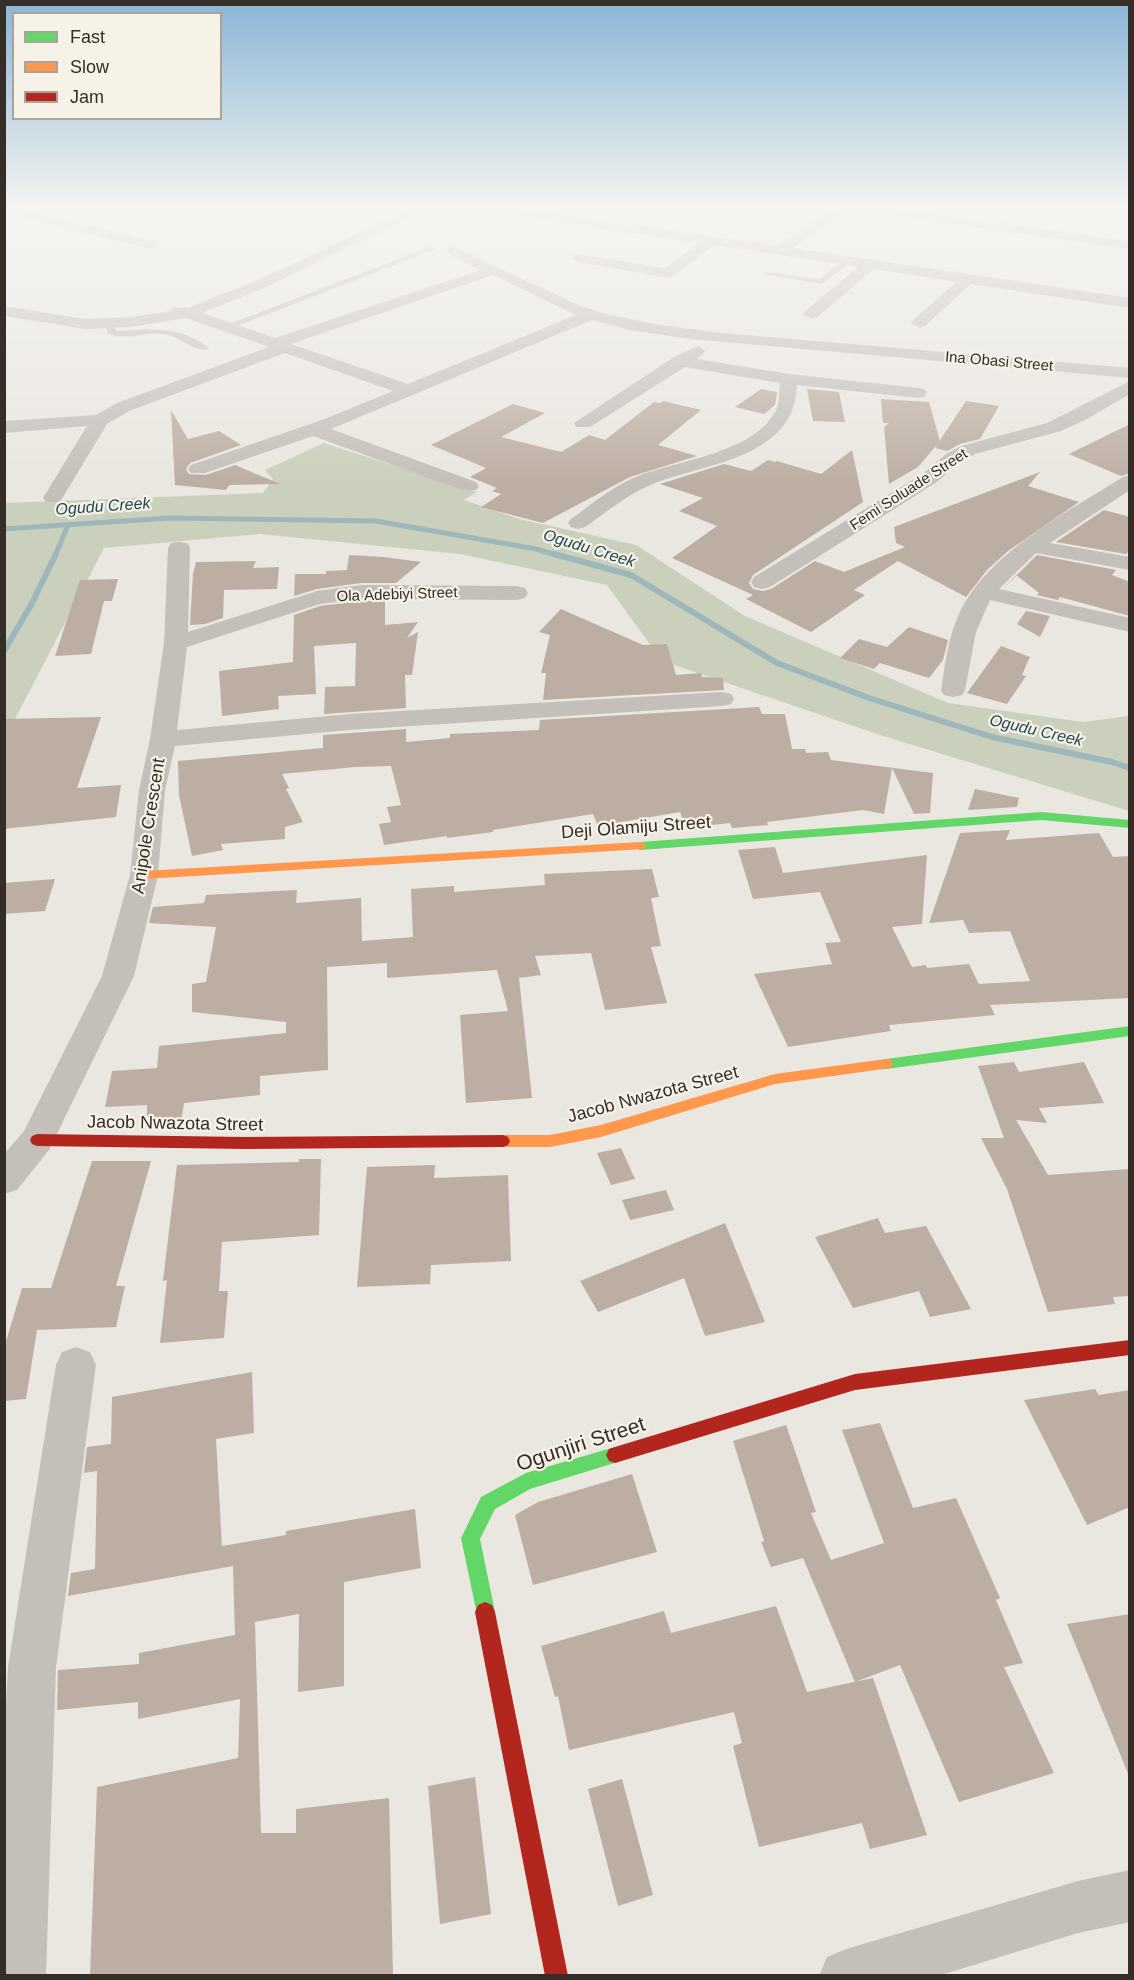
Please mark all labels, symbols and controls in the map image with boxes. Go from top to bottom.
legend [12,12,222,120]
text: Fast [70,27,105,47]
text: Slow [70,57,109,77]
text: Jam [70,87,104,107]
street label: Ina Obasi Street [944,348,1054,376]
street label: Femi Soluade Street [847,445,971,535]
water label: Ogudu Creek [55,494,151,520]
water label: Ogudu Creek [541,526,637,572]
street label: Ola Adebiyi Street [336,584,458,606]
water label: Ogudu Creek [987,711,1085,751]
street label: Anipole Crescent [128,757,170,895]
street label: Deji Olamiju Street [560,812,712,844]
street label: Jacob Nwazota Street [565,1062,741,1128]
street label: Jacob Nwazota Street [87,1112,263,1136]
street label: Ogunjiri Street [513,1412,649,1478]

